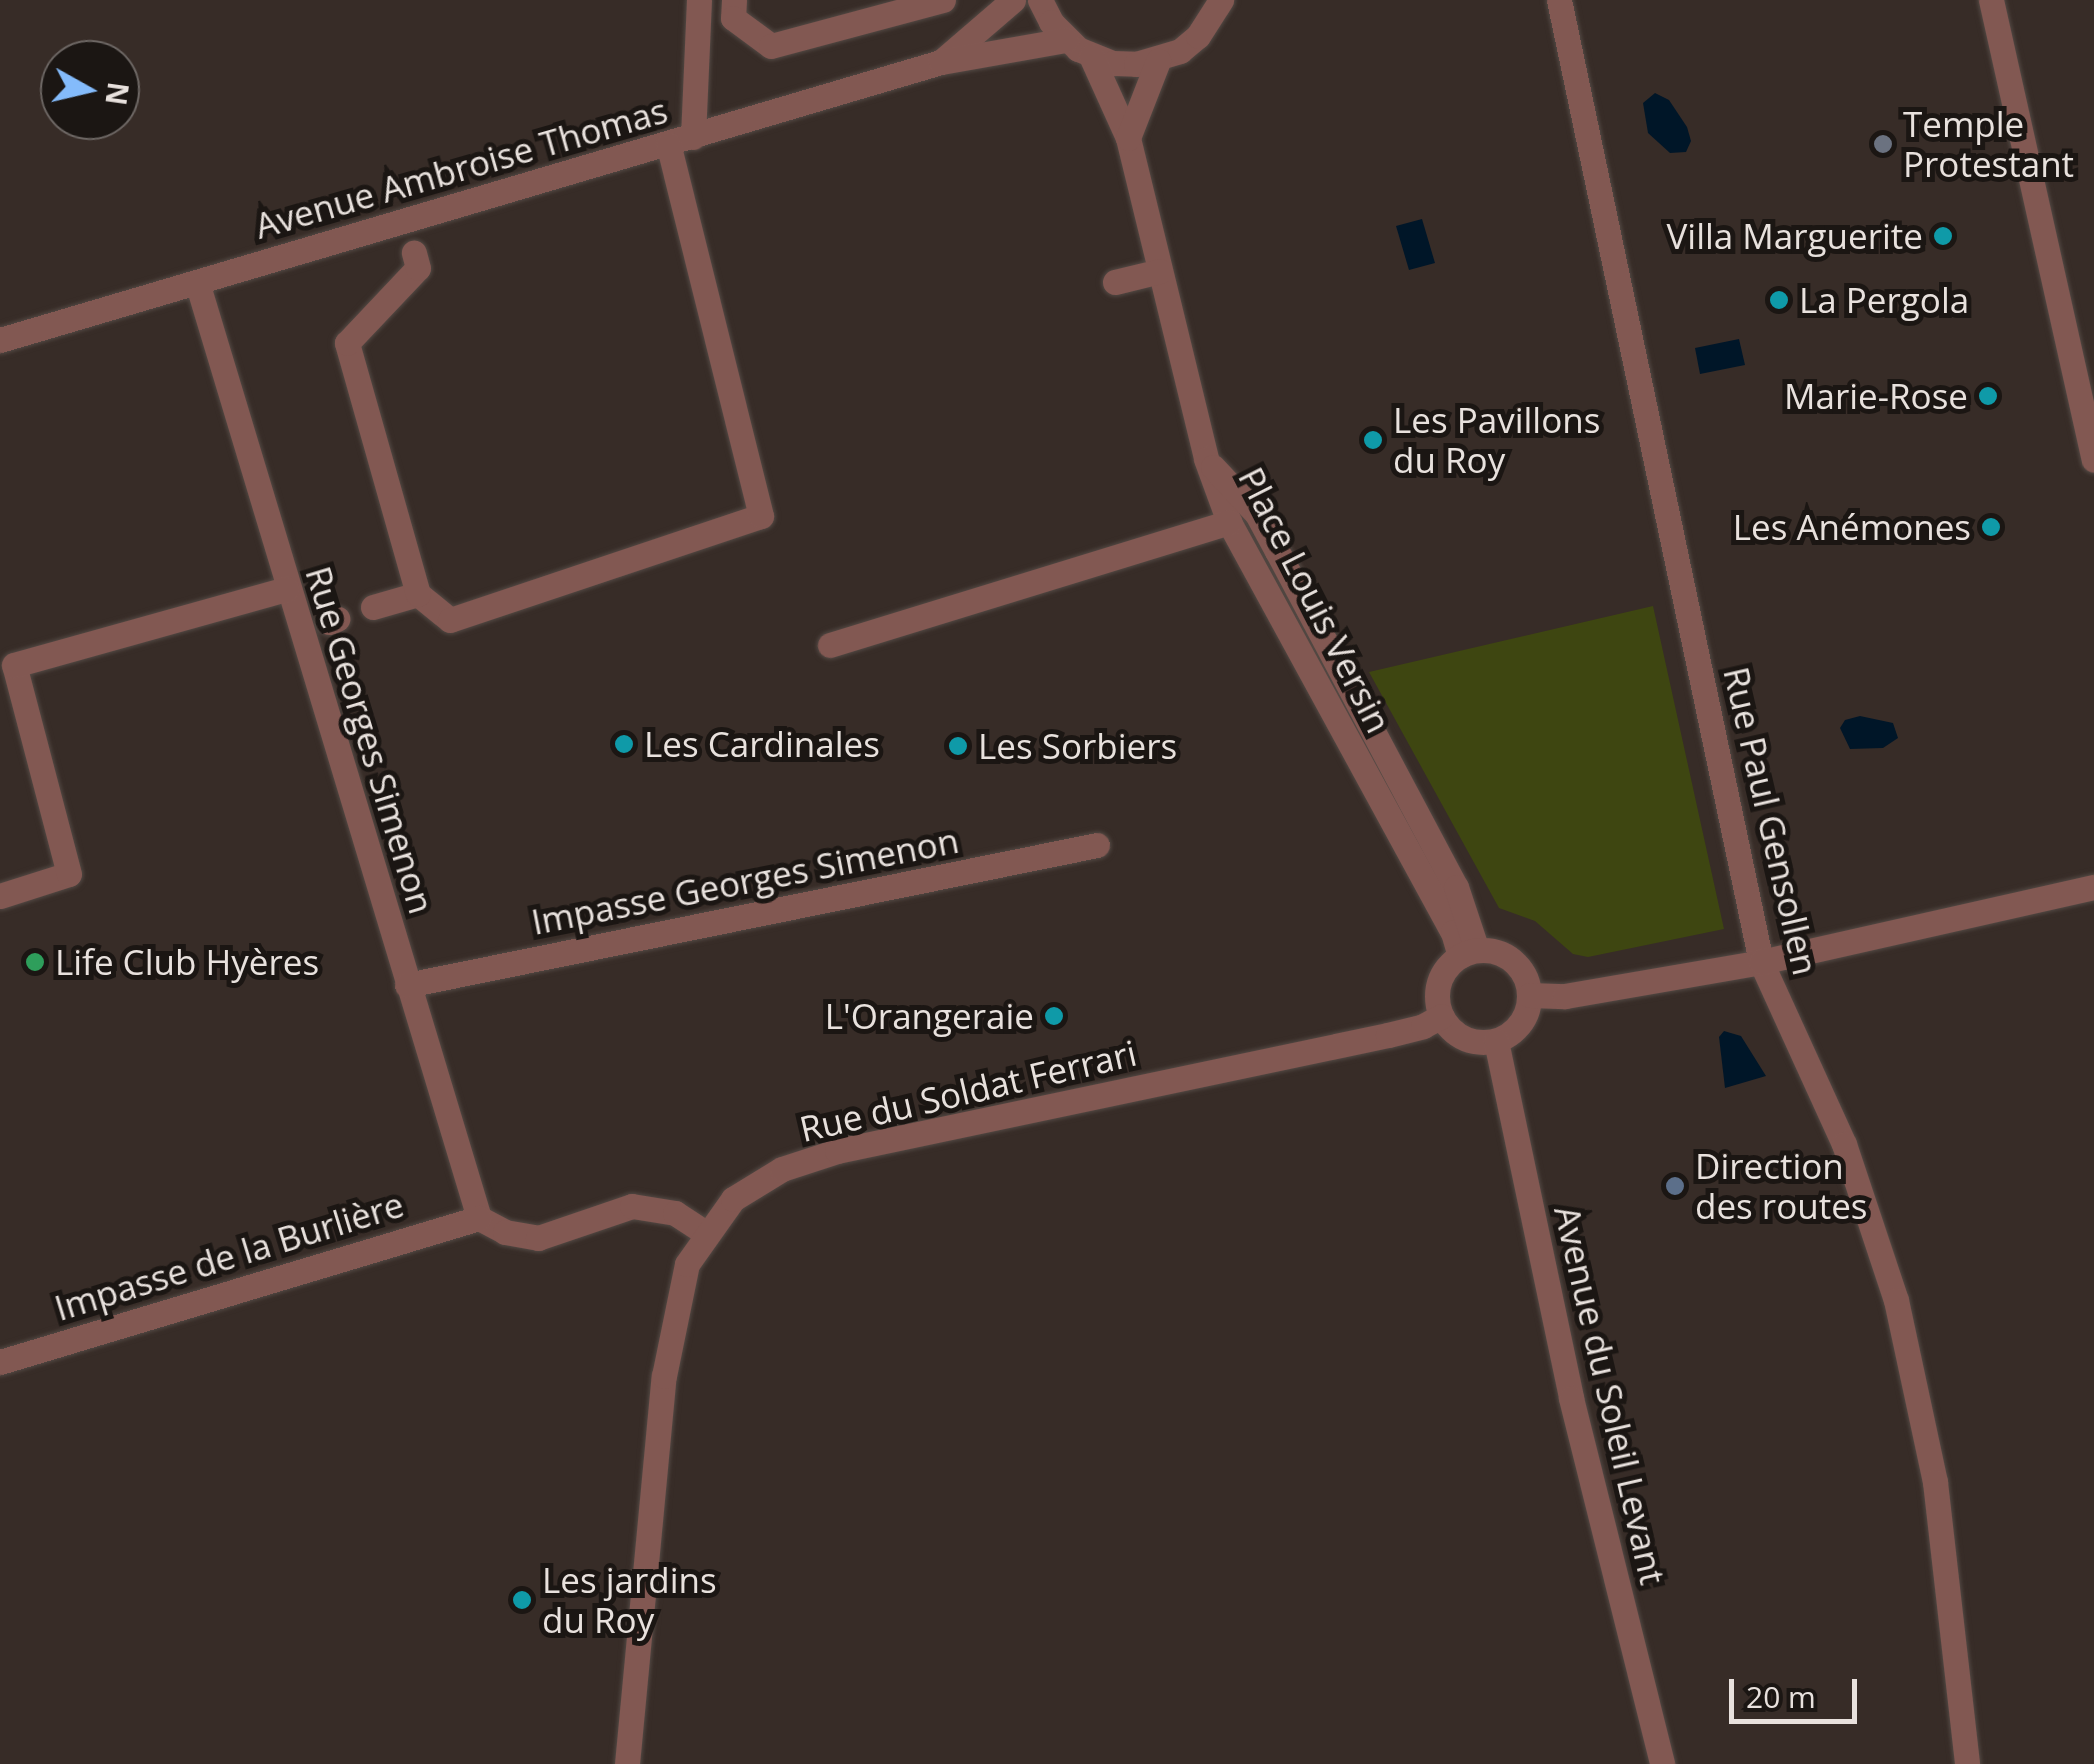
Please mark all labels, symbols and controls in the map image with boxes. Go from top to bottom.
north arrow [40,40,140,140]
text: N [97,80,138,108]
street label: Avenue Ambroise Thomas [250,89,672,247]
place label: Temple Protestant [1903,103,2074,185]
marker: Temple Protestant [1872,133,1894,155]
place label: Villa Marguerite [1666,215,1923,257]
marker: Villa Marguerite [1932,225,1954,247]
place label: La Pergola [1799,279,1969,321]
marker: La Pergola [1768,289,1790,311]
place label: Marie-Rose [1784,375,1968,417]
marker: Marie-Rose [1977,385,1999,407]
place label: Les Pavillons du Roy [1393,399,1600,481]
marker: Les Pavillons du Roy [1362,429,1384,451]
street label: Place Louis Versin [1230,460,1400,740]
place label: Les Anémones [1733,506,1971,548]
marker: Les Anémones [1980,516,2002,538]
street label: Rue Georges Simenon [297,561,443,919]
street label: Rue Paul Gensollen [1715,663,1827,979]
place label: Les Cardinales [644,723,880,765]
place label: Les Sorbiers [978,725,1177,767]
marker: Les Cardinales [613,733,635,755]
marker: Les Sorbiers [947,735,969,757]
street label: Impasse Georges Simenon [528,819,962,943]
place label: Life Club Hyères [55,941,319,983]
marker: Life Club Hyères [24,951,46,973]
place label: L'Orangeraie [825,995,1034,1037]
marker: L'Orangeraie [1043,1005,1065,1027]
street label: Rue du Soldat Ferrari [796,1032,1140,1150]
place label: Direction des routes [1695,1145,1867,1227]
marker: Direction des routes [1664,1175,1686,1197]
street label: Impasse de la Burlière [50,1183,408,1329]
street label: Avenue du Soleil Levant [1546,1202,1674,1588]
place label: Les jardins du Roy [542,1559,717,1641]
marker: Les jardins du Roy [511,1589,533,1611]
scale bar [1734,1659,1862,1721]
text: 20 m [1746,1676,1816,1717]

